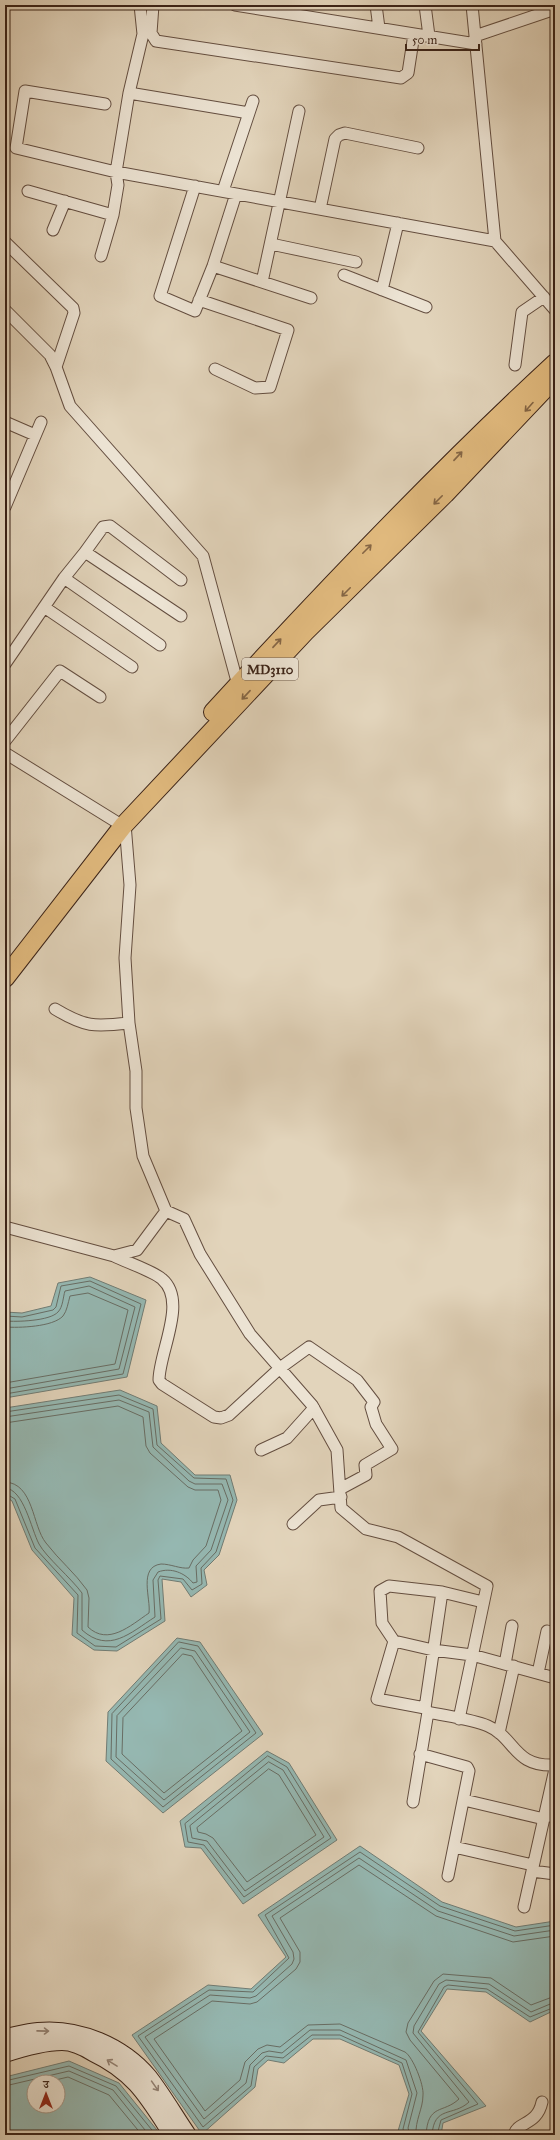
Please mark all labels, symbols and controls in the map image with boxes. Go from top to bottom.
scale bar [406,26,479,52]
text: 50 m [412,33,437,47]
one-way arrow [524,402,533,412]
one-way arrow [453,451,463,461]
one-way arrow [433,496,443,505]
one-way arrow [362,544,372,554]
one-way arrow [341,587,351,597]
one-way arrow [272,638,282,648]
road number: MD3110 [242,658,298,680]
one-way arrow [241,690,251,700]
one-way arrow [36,2027,49,2035]
one-way arrow [106,2058,118,2066]
north arrow [26,2074,66,2114]
text: उ [42,2078,50,2091]
one-way arrow [151,2080,159,2091]

